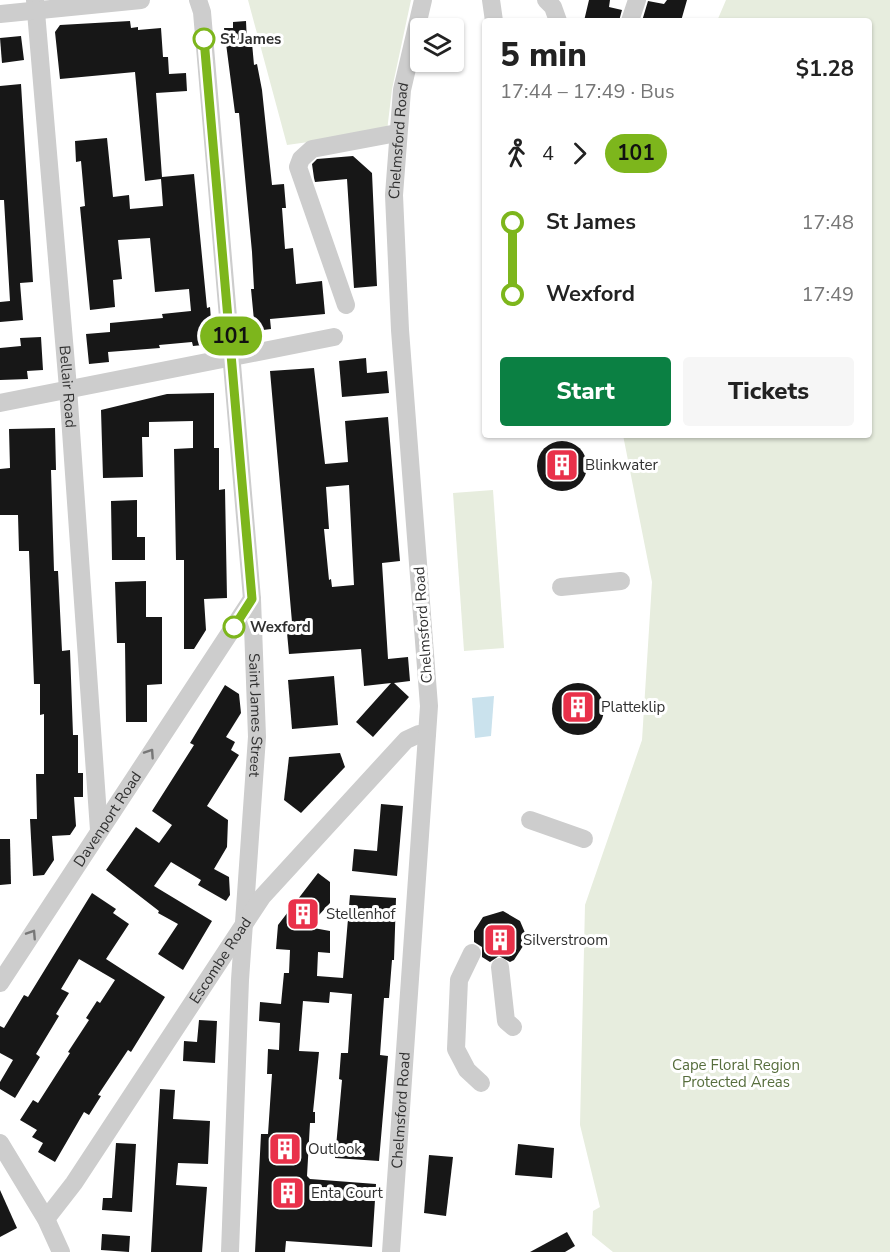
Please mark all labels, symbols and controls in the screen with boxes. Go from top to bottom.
map controls [410,18,464,72]
button: layers [410,18,464,72]
marker: St James [193,28,215,50]
place label: St James [220,29,281,49]
text: 5 min [500,33,587,78]
text: $1.28 [796,54,854,84]
text: 17:44 – 17:49 · Bus [500,78,675,105]
street label: Chelmsford Road [384,80,413,200]
icon: walk [500,137,533,170]
icon: forward [563,137,596,170]
text: 101 [617,139,655,167]
text: 4 [542,140,554,167]
text: St James [546,207,636,237]
text: 17:48 [801,209,854,236]
text: Wexford [546,279,635,309]
text: 17:49 [801,281,854,308]
line badge: 101 [196,316,266,356]
text: 101 [212,322,250,350]
street label: Bellair Road [54,345,81,429]
button: Start [500,357,671,426]
button: Tickets [683,357,854,426]
building icon: Blinkwater [544,447,580,483]
place label: Blinkwater [585,455,658,475]
street label: Chelmsford Road [409,566,437,684]
marker: Wexford [223,616,245,638]
place label: Wexford [250,617,311,637]
street label: Saint James Street [244,653,267,778]
building icon: Platteklip [560,689,596,725]
place label: Platteklip [601,697,666,717]
one-way arrow [143,748,154,759]
street label: Davenport Road [69,768,146,871]
building icon: Stellenhof [285,896,321,932]
place label: Stellenhof [326,904,396,924]
street label: Escombe Road [185,913,256,1007]
building icon: Silverstroom [482,922,518,958]
one-way arrow [25,930,36,941]
place label: Silverstroom [523,930,608,950]
street label: Chelmsford Road [387,1051,415,1169]
park label: Cape Floral Region Protected Areas [672,1055,800,1092]
building icon: Outlook [267,1131,303,1167]
place label: Outlook [308,1139,362,1159]
building icon: Enta Court [270,1175,306,1211]
place label: Enta Court [311,1183,383,1203]

